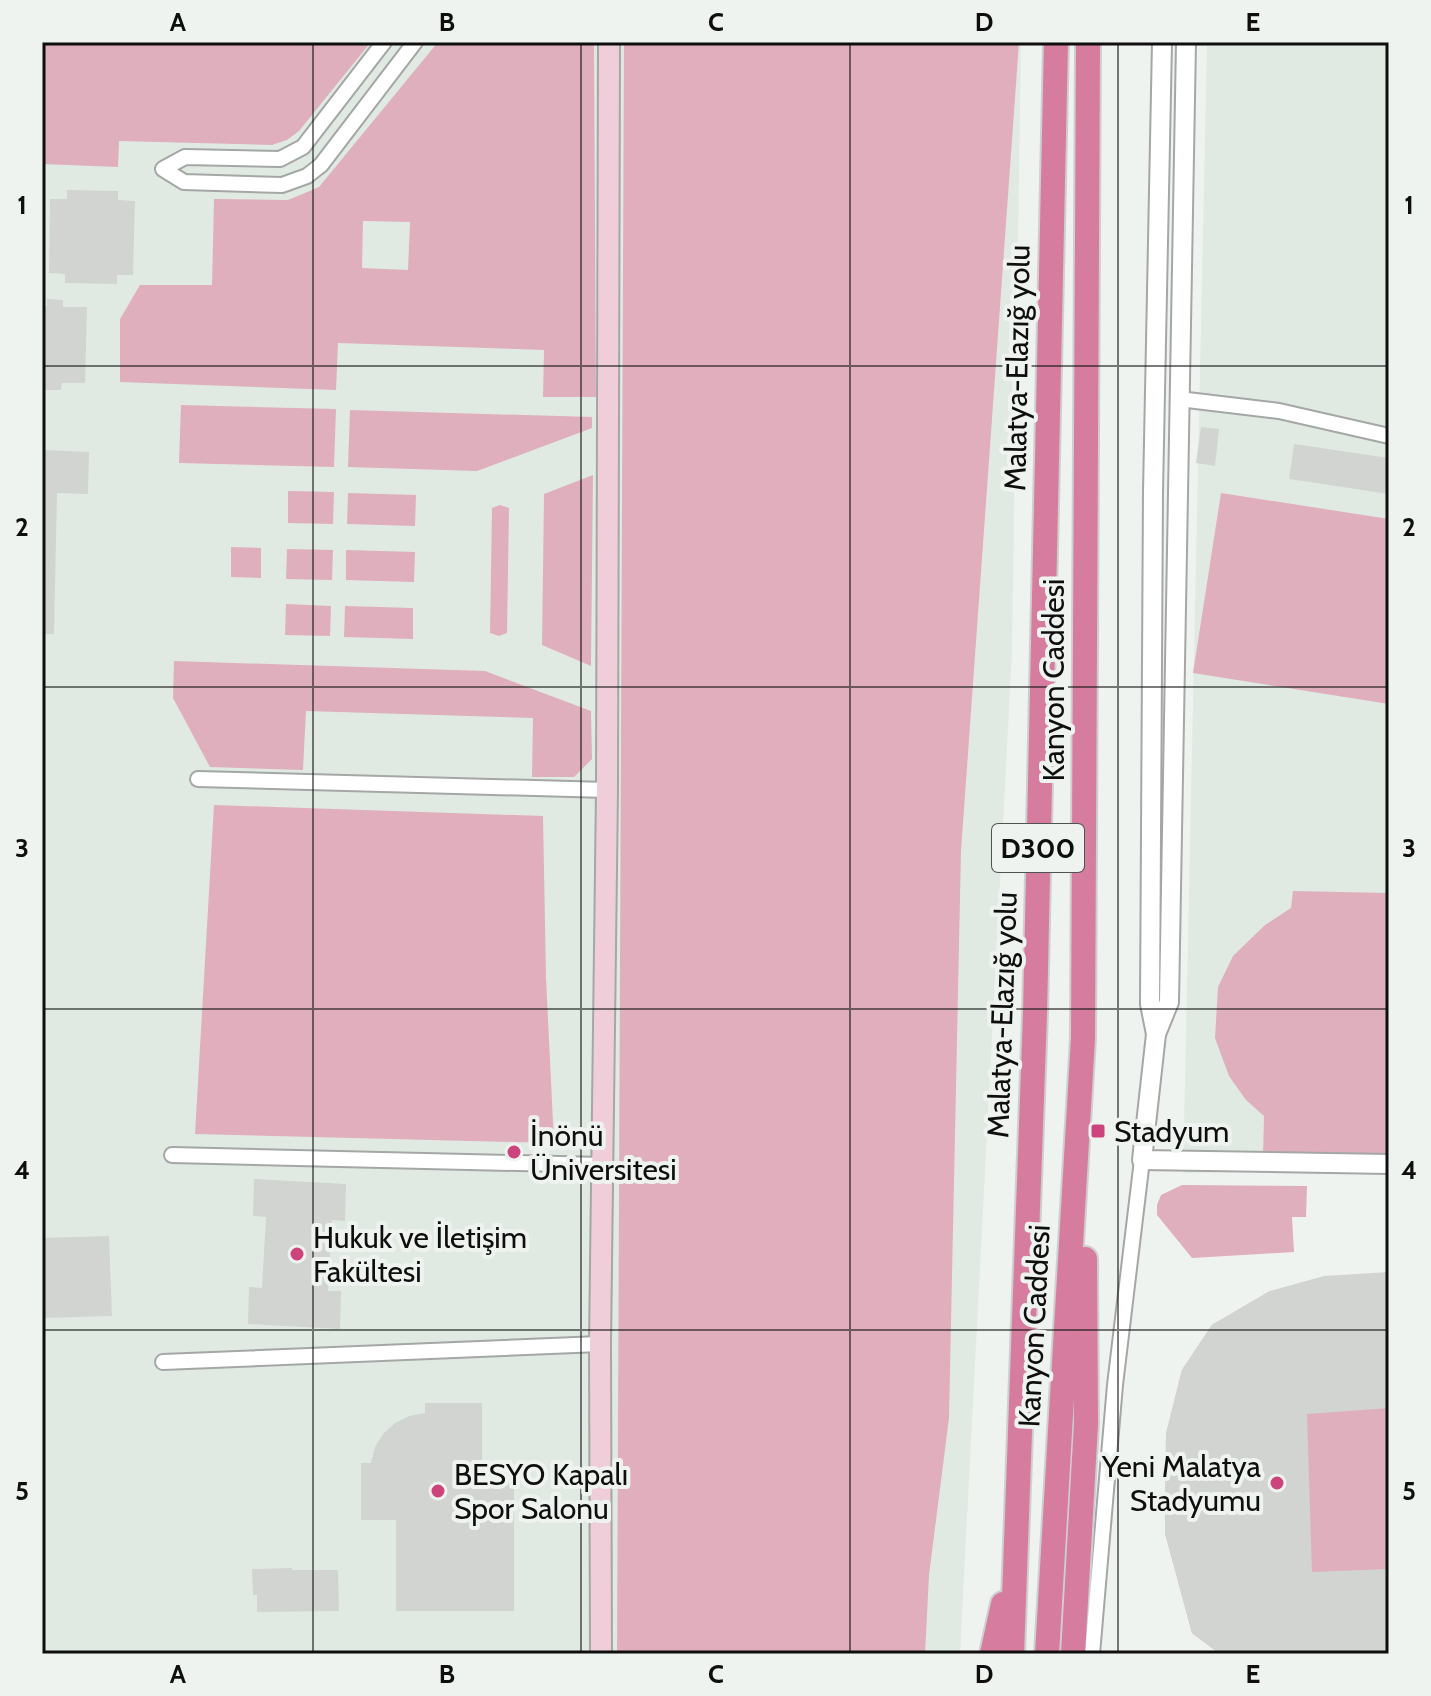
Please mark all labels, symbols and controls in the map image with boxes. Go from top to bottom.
text: A [170,6,187,38]
text: B [439,6,455,38]
text: C [708,6,724,38]
text: D [975,6,993,38]
text: E [1246,6,1260,38]
text: 1 [17,189,27,221]
text: 1 [1404,189,1414,221]
street label: Malatya-Elazığ yolu [996,244,1038,492]
text: 2 [15,511,29,543]
text: 2 [1402,511,1416,543]
street label: Kanyon Caddesi [1035,579,1072,781]
road number: D300 [992,824,1084,872]
text: 3 [15,832,29,864]
text: 3 [1402,832,1416,864]
street label: Malatya-Elazığ yolu [979,891,1025,1139]
place label: Stadyum [1114,1113,1229,1150]
place label: İnönü Üniversitesi [530,1117,677,1188]
marker: Stadyum [1089,1122,1107,1140]
marker: İnönü Üniversitesi [505,1143,523,1161]
text: 4 [14,1154,30,1186]
text: 4 [1401,1154,1417,1186]
place label: Hukuk ve İletişim Fakültesi [313,1219,527,1290]
street label: Kanyon Caddesi [1010,1224,1058,1428]
marker: Hukuk ve İletişim Fakültesi [288,1245,306,1263]
place label: Yeni Malatya Stadyumu [1101,1448,1262,1519]
place label: BESYO Kapalı Spor Salonu [454,1456,628,1527]
marker: Yeni Malatya Stadyumu [1268,1474,1286,1492]
text: 5 [15,1475,29,1507]
text: 5 [1402,1475,1416,1507]
marker: BESYO Kapalı Spor Salonu [429,1482,447,1500]
text: A [170,1658,187,1690]
text: B [439,1658,455,1690]
text: C [708,1658,724,1690]
text: D [975,1658,993,1690]
text: E [1246,1658,1260,1690]

